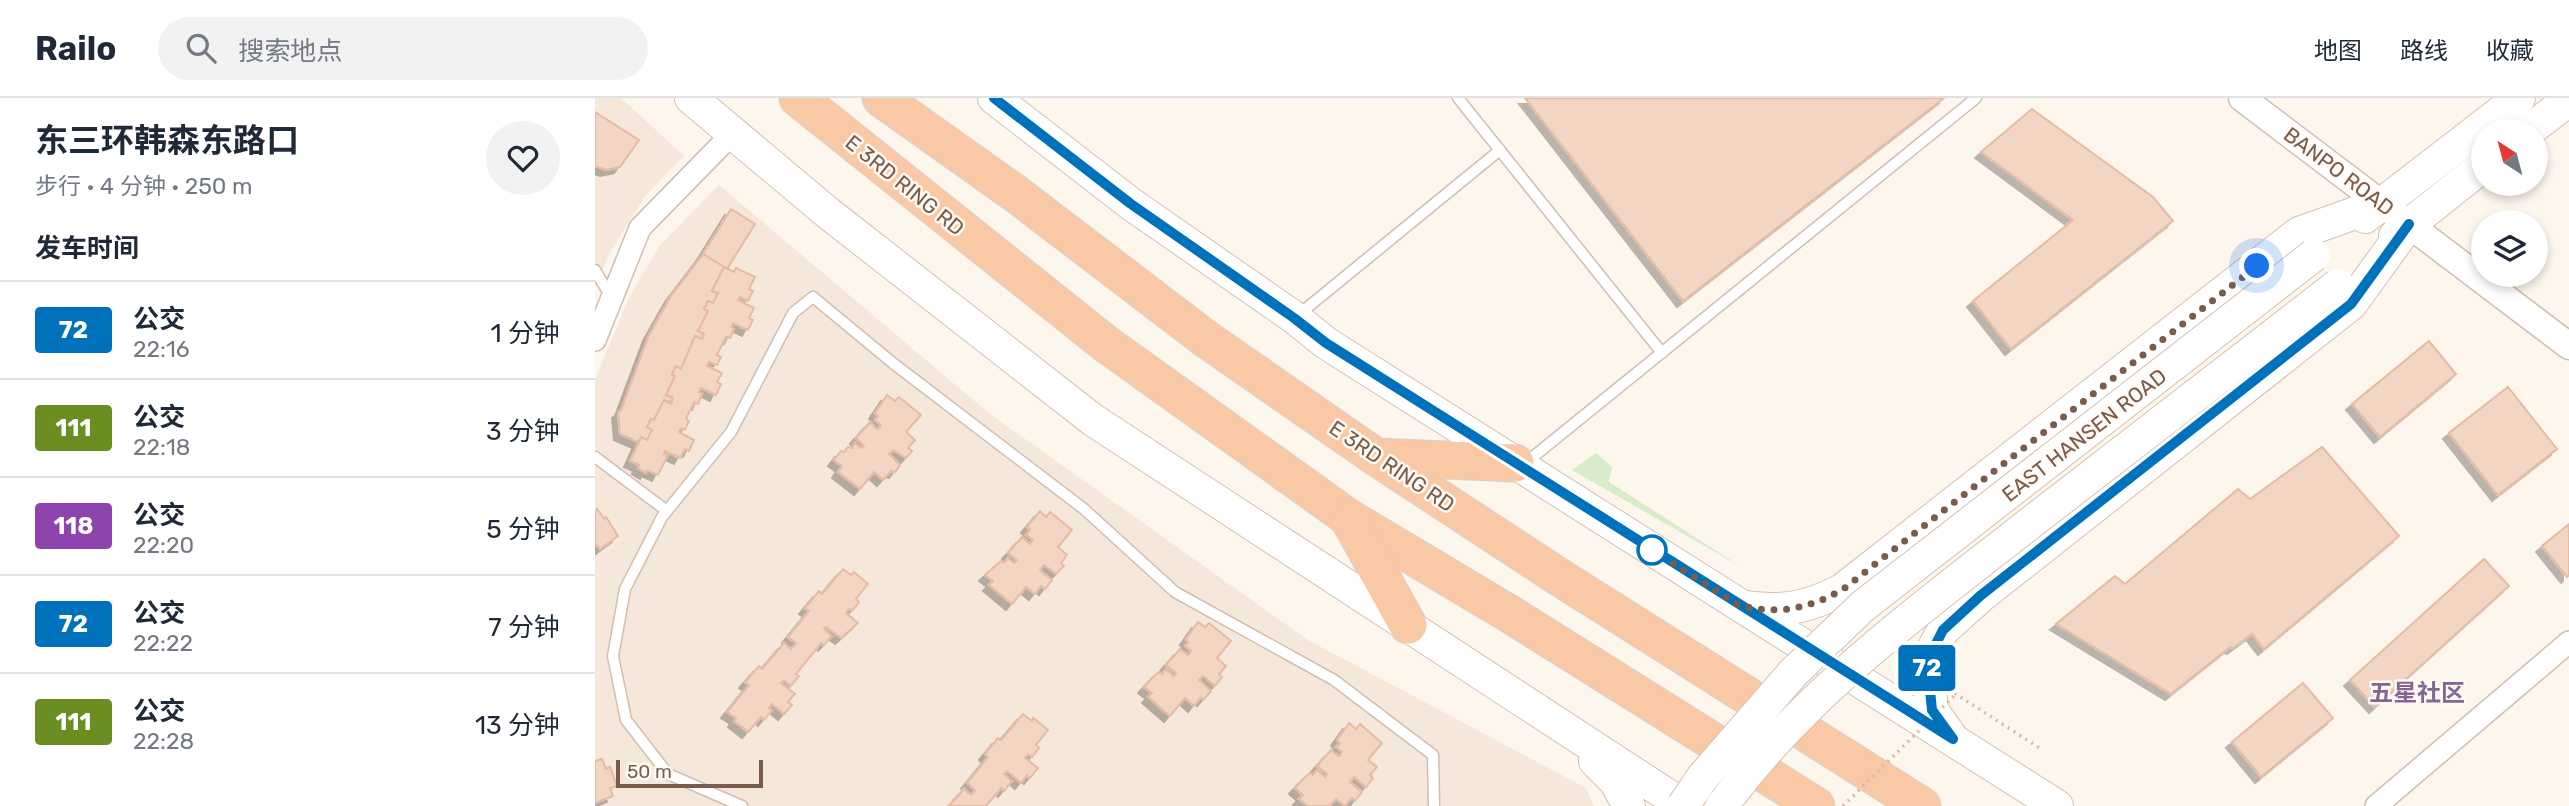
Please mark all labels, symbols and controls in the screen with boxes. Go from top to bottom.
search box [158,17,648,80]
text: Railo [35,29,116,68]
icon: search [182,29,220,67]
text: 搜索地点 [238,36,342,67]
text: 地图 [2314,37,2362,65]
text: 路线 [2400,37,2448,65]
text: 收藏 [2486,37,2534,65]
north arrow [2471,119,2548,196]
map controls [2471,119,2548,287]
text: 东三环韩森东路口 [35,121,299,160]
button: heart [486,121,560,195]
street label: BANPO ROAD [2279,121,2399,221]
street label: E 3RD RING RD [841,129,969,241]
text: 步行 · 4 分钟 · 250 m [35,172,253,200]
button: layers [2471,210,2548,287]
text: 发车时间 [35,233,139,264]
your location [2239,248,2274,283]
text: 公交 [133,304,185,335]
text: 72 [59,316,88,344]
text: 1 分钟 [491,318,560,349]
text: 22:16 [133,335,190,363]
street label: EAST HANSEN ROAD [1997,363,2171,507]
text: 公交 [133,402,185,433]
text: 111 [56,414,91,442]
street label: E 3RD RING RD [1325,415,1459,517]
text: 3 分钟 [486,416,560,447]
text: 22:18 [133,433,190,461]
text: 公交 [133,500,185,531]
text: 118 [53,512,94,540]
text: 5 分钟 [486,514,560,545]
text: 22:20 [133,531,194,559]
unlabelled marker [1637,535,1667,565]
text: 公交 [133,598,185,629]
text: 72 [59,610,88,638]
text: 7 分钟 [488,612,560,643]
text: 22:22 [133,629,193,657]
line badge: 72 [1895,645,1959,691]
text: 72 [1912,654,1942,682]
district label: 五星社区 [2369,679,2465,707]
text: 公交 [133,696,185,727]
text: 111 [56,708,91,736]
text: 13 分钟 [475,710,560,741]
text: 22:28 [133,727,194,755]
scale bar [616,757,763,789]
text: 50 m [627,760,672,783]

